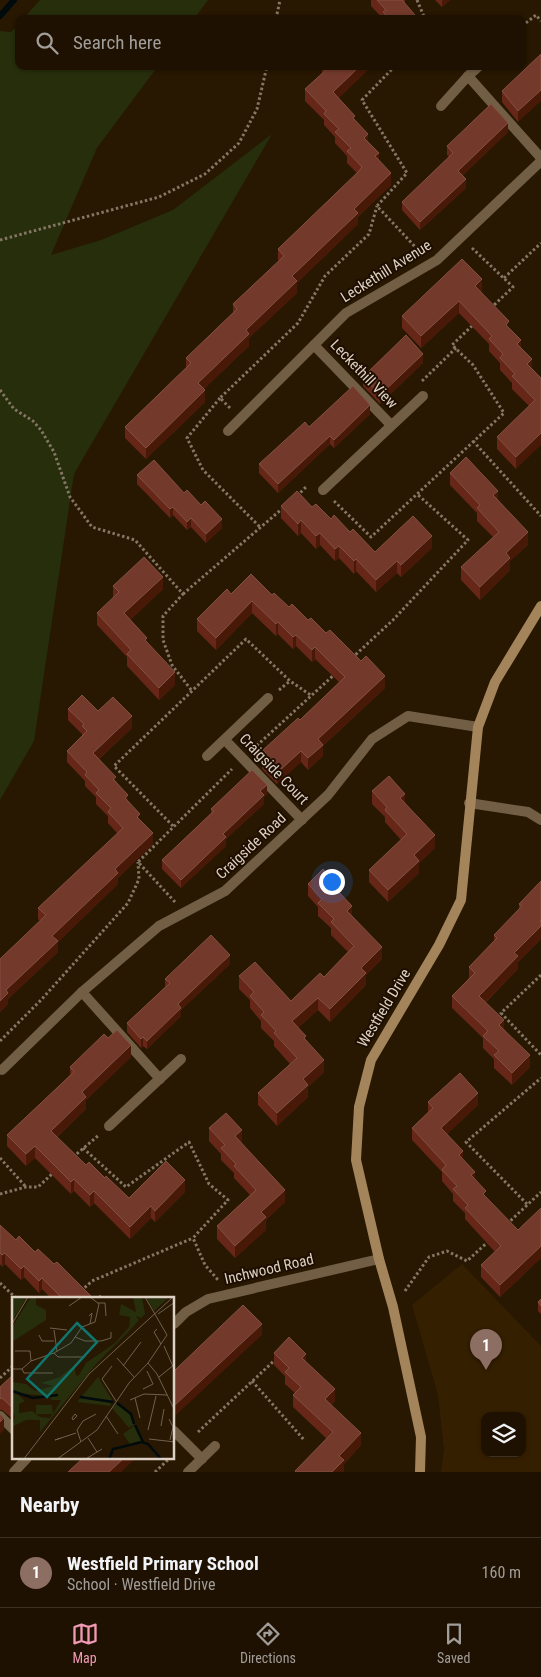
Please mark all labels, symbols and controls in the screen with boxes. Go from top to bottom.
search box [15,15,526,70]
icon: search [33,29,61,57]
text: Search here [73,31,161,54]
street label: Leckethill Avenue [337,236,435,306]
street label: Leckethill View [327,336,401,412]
street label: Craigside Court [236,730,312,808]
street label: Craigside Road [212,809,290,883]
your location [319,869,345,895]
street label: Westfield Drive [354,966,414,1050]
street label: Inchwood Road [223,1250,315,1288]
inset map [12,1297,175,1460]
pin: 1 [470,1329,502,1370]
map controls [481,1412,526,1457]
button: layers [481,1412,526,1457]
text: Nearby [20,1493,79,1517]
text: Westfield Primary School [67,1552,259,1575]
text: 1 [32,1563,40,1582]
text: 160 m [482,1563,521,1582]
text: School · Westfield Drive [67,1575,215,1594]
tab: Map [71,1620,99,1666]
tab: Directions [240,1620,296,1666]
tab: Saved [437,1620,470,1666]

